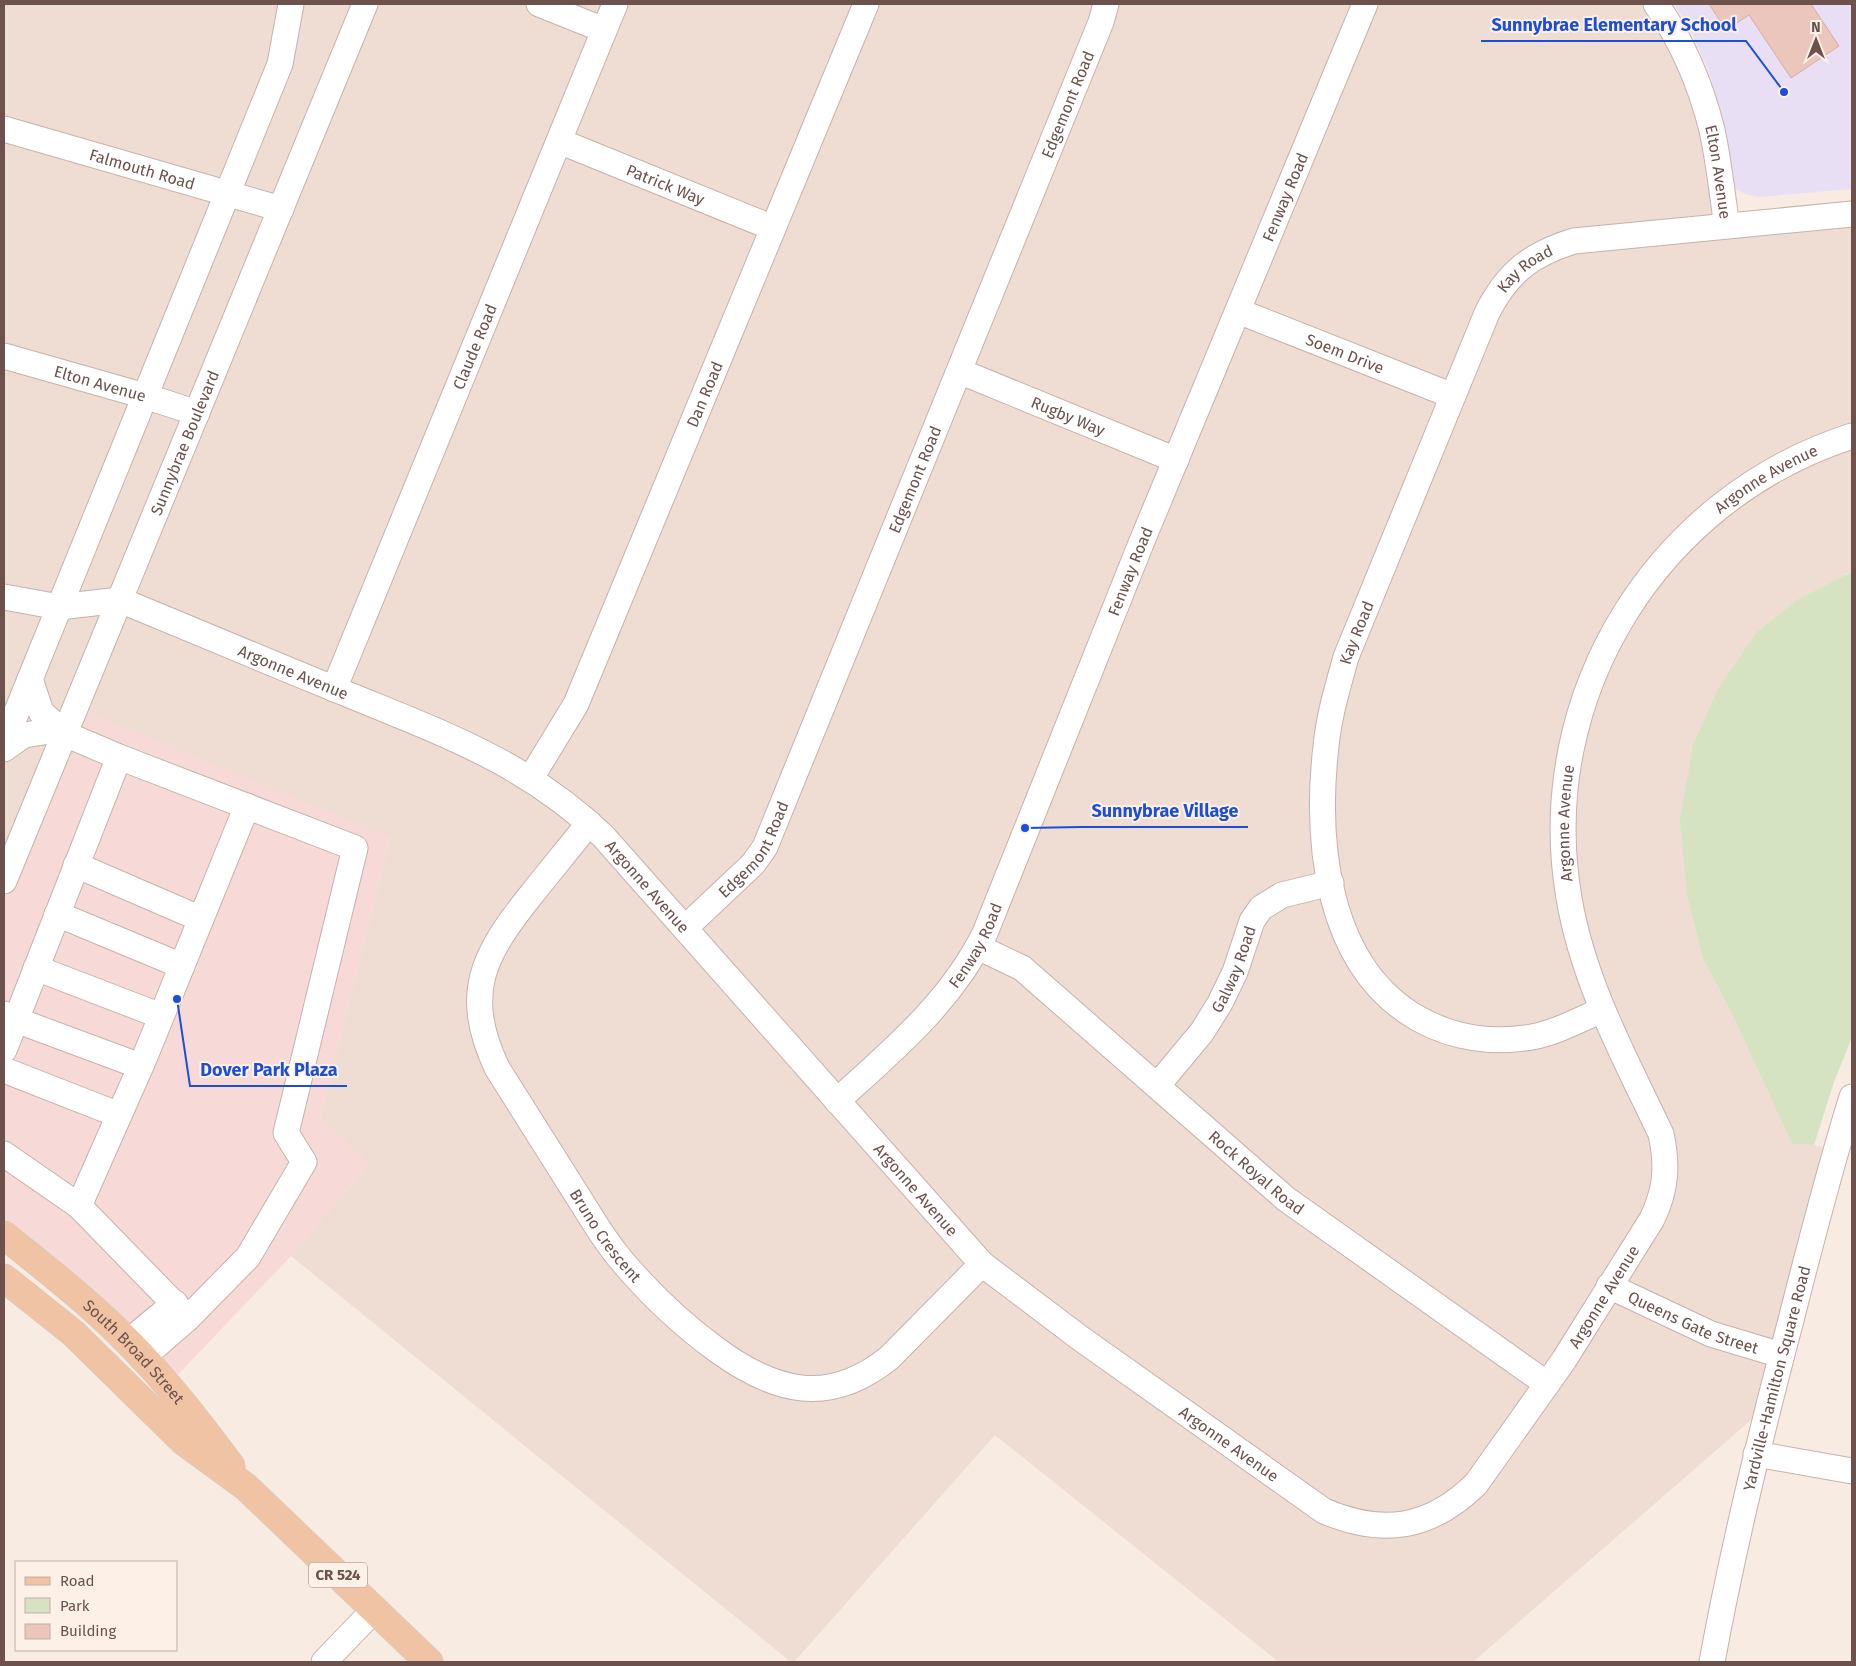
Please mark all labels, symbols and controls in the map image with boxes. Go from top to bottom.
callout: Sunnybrae Elementary School [1481,8,1746,41]
text: Sunnybrae Elementary School [1491,14,1737,36]
north arrow [1791,15,1841,65]
text: N [1811,19,1821,36]
street label: Edgemont Road [1037,48,1098,161]
street label: Elton Avenue [1702,123,1735,220]
street label: Falmouth Road [87,145,197,193]
street label: Fenway Road [1258,150,1312,244]
street label: Patrick Way [624,160,708,209]
street label: Kay Road [1493,240,1556,296]
street label: Claude Road [448,301,500,392]
street label: Soem Drive [1303,329,1387,377]
street label: Dan Road [682,358,726,430]
street label: Elton Avenue [52,361,148,405]
street label: Sunnybrae Boulevard [146,368,223,518]
street label: Rugby Way [1028,392,1108,439]
street label: Edgemont Road [884,423,945,536]
street label: Argonne Avenue [1710,440,1820,517]
street label: Fenway Road [1104,524,1156,619]
street label: Kay Road [1335,598,1377,666]
street label: Argonne Avenue [235,641,351,703]
street label: Argonne Avenue [1554,763,1578,883]
callout: Sunnybrae Village [1081,794,1248,827]
street label: Edgemont Road [714,798,792,901]
text: Sunnybrae Village [1091,800,1239,822]
street label: Argonne Avenue [602,836,694,937]
street label: Fenway Road [944,900,1006,992]
street label: Galway Road [1207,923,1259,1016]
callout: Dover Park Plaza [190,1053,347,1086]
text: Dover Park Plaza [200,1059,338,1081]
street label: Rock Royal Road [1205,1126,1308,1218]
street label: Argonne Avenue [870,1139,962,1240]
street label: Bruno Crescent [566,1185,645,1286]
street label: Argonne Avenue [1564,1242,1643,1351]
street label: Yardville-Hamilton Square Road [1739,1264,1814,1493]
street label: Queens Gate Street [1625,1287,1761,1357]
street label: South Broad Street [80,1295,189,1408]
street label: Argonne Avenue [1176,1402,1282,1485]
legend [15,1561,178,1651]
road number: CR 524 [309,1562,367,1588]
text: Road [60,1572,95,1590]
text: Park [60,1597,90,1615]
text: Building [60,1622,116,1640]

